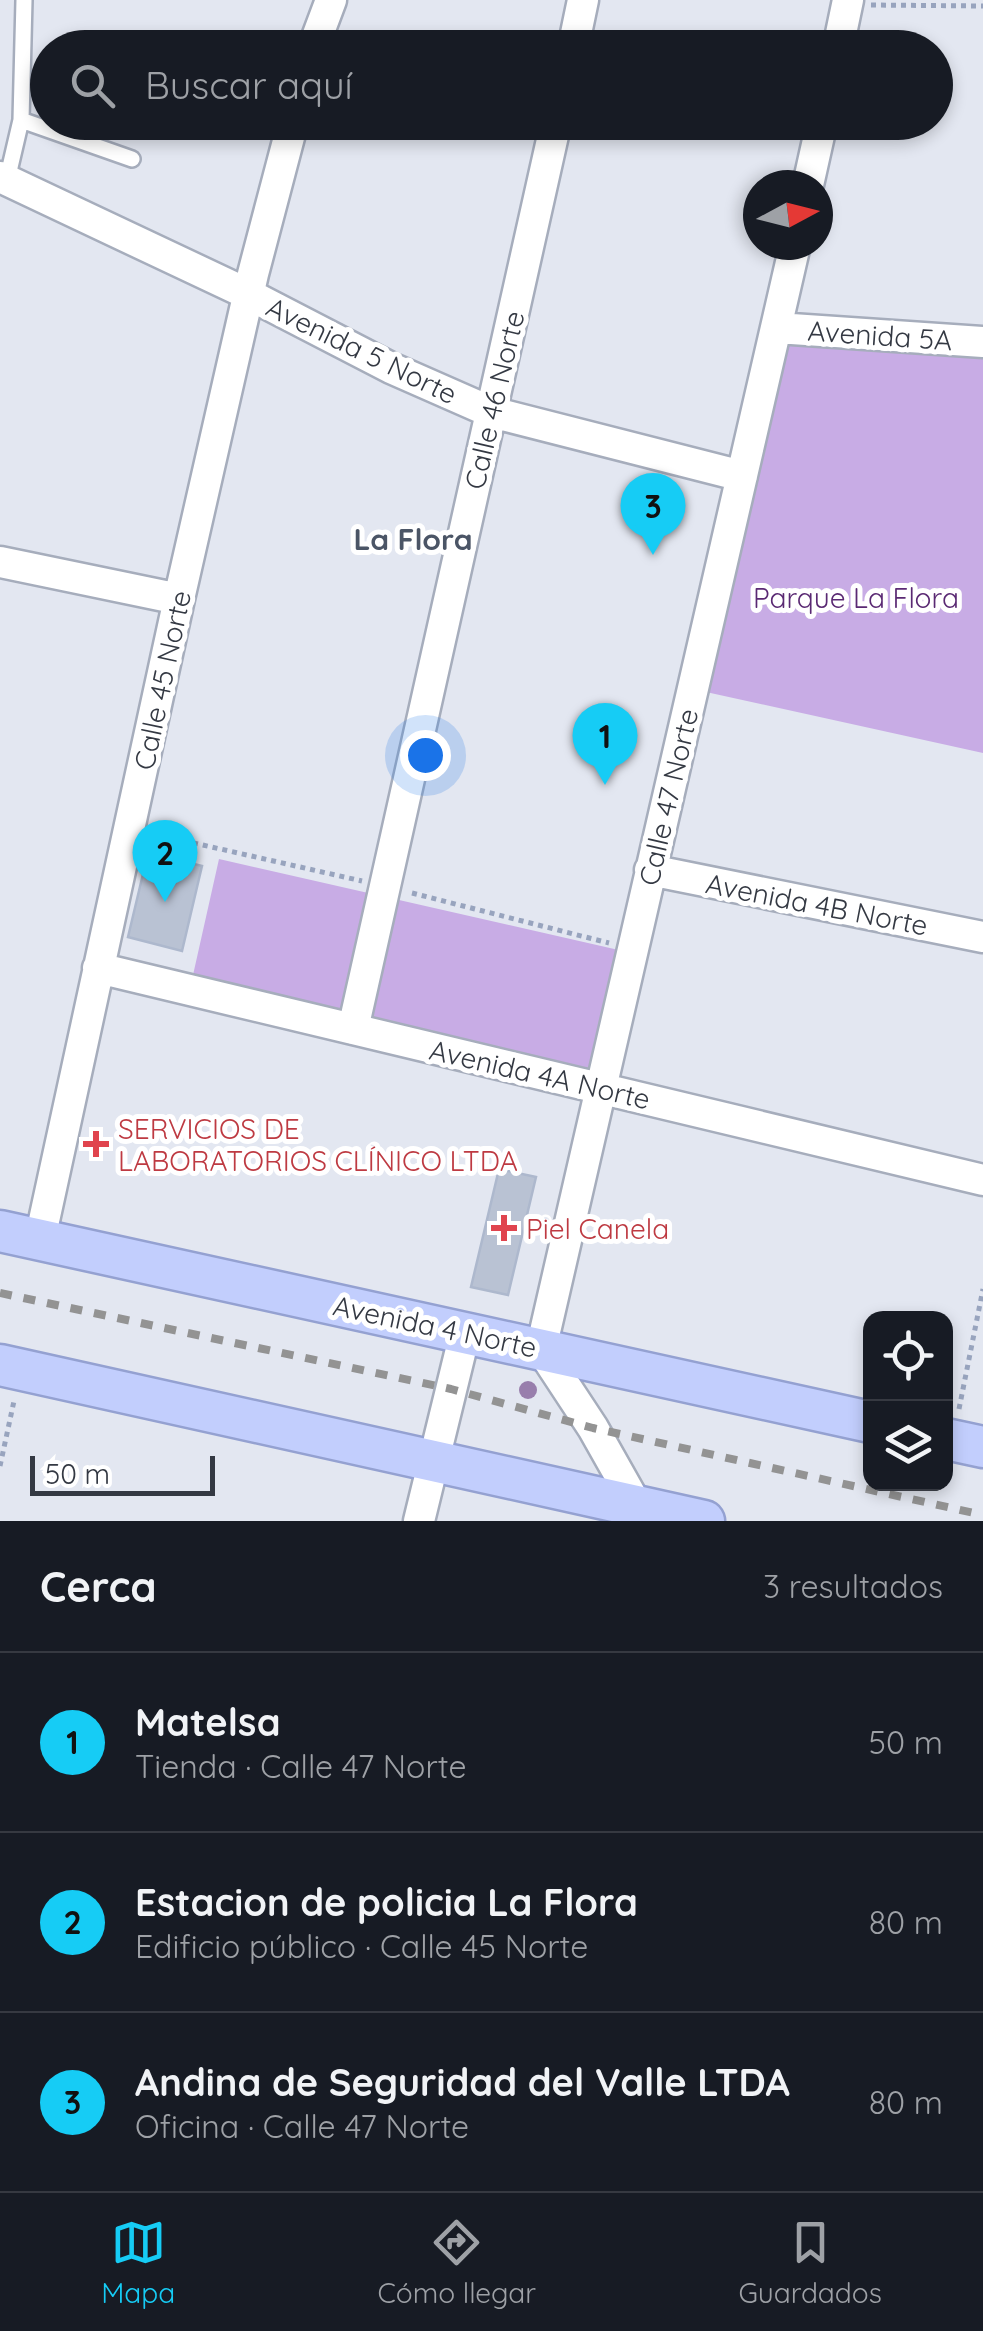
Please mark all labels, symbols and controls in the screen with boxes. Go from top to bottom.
search box [30,30,953,140]
icon: search [65,58,120,113]
text: Buscar aquí [145,61,353,109]
north arrow [743,170,833,260]
street label: Avenida 5 Norte [261,289,463,411]
street label: Calle 46 Norte [456,307,532,493]
street label: Avenida 5A [806,312,954,358]
pin: 3 [620,472,686,555]
district label: La Flora [354,520,472,558]
park label: Parque La Flora [753,580,959,615]
street label: Calle 45 Norte [126,587,198,773]
pin: 1 [572,702,638,785]
street label: Calle 47 Norte [631,705,705,889]
your location [400,730,451,781]
pin: 2 [132,820,198,902]
street label: Avenida 4B Norte [703,865,931,943]
street label: Avenida 4A Norte [426,1032,654,1116]
place label: SERVICIOS DE LABORATORIOS CLÍNICO LTDA [118,1111,518,1178]
marker: SERVICIOS DE LABORATORIOS CLÍNICO LTDA [83,1131,109,1157]
place label: Piel Canela [526,1211,669,1246]
marker: Piel Canela [491,1215,517,1241]
street label: Avenida 4 Norte [330,1287,540,1365]
map controls [863,1311,953,1491]
button: locate [863,1311,953,1401]
button: layers [863,1401,953,1491]
scale bar [30,1451,215,1496]
text: 50 m [45,1456,110,1491]
text: Cerca [40,1560,157,1613]
text: 3 resultados [763,1566,943,1606]
text: Matelsa [135,1698,281,1746]
text: 1 [66,1722,79,1762]
text: 50 m [869,1722,943,1762]
text: Tienda · Calle 47 Norte [135,1746,467,1786]
text: Estacion de policia La Flora [135,1878,638,1926]
text: 2 [63,1902,82,1942]
text: 80 m [869,1902,943,1942]
text: Edificio público · Calle 45 Norte [135,1926,588,1966]
text: Andina de Seguridad del Valle LTDA [135,2058,790,2106]
text: 3 [64,2082,81,2122]
text: 80 m [869,2082,943,2122]
text: Oficina · Calle 47 Norte [135,2106,469,2146]
tab: Mapa [101,2215,175,2310]
tab: Cómo llegar [377,2215,536,2310]
tab: Guardados [738,2215,882,2310]

